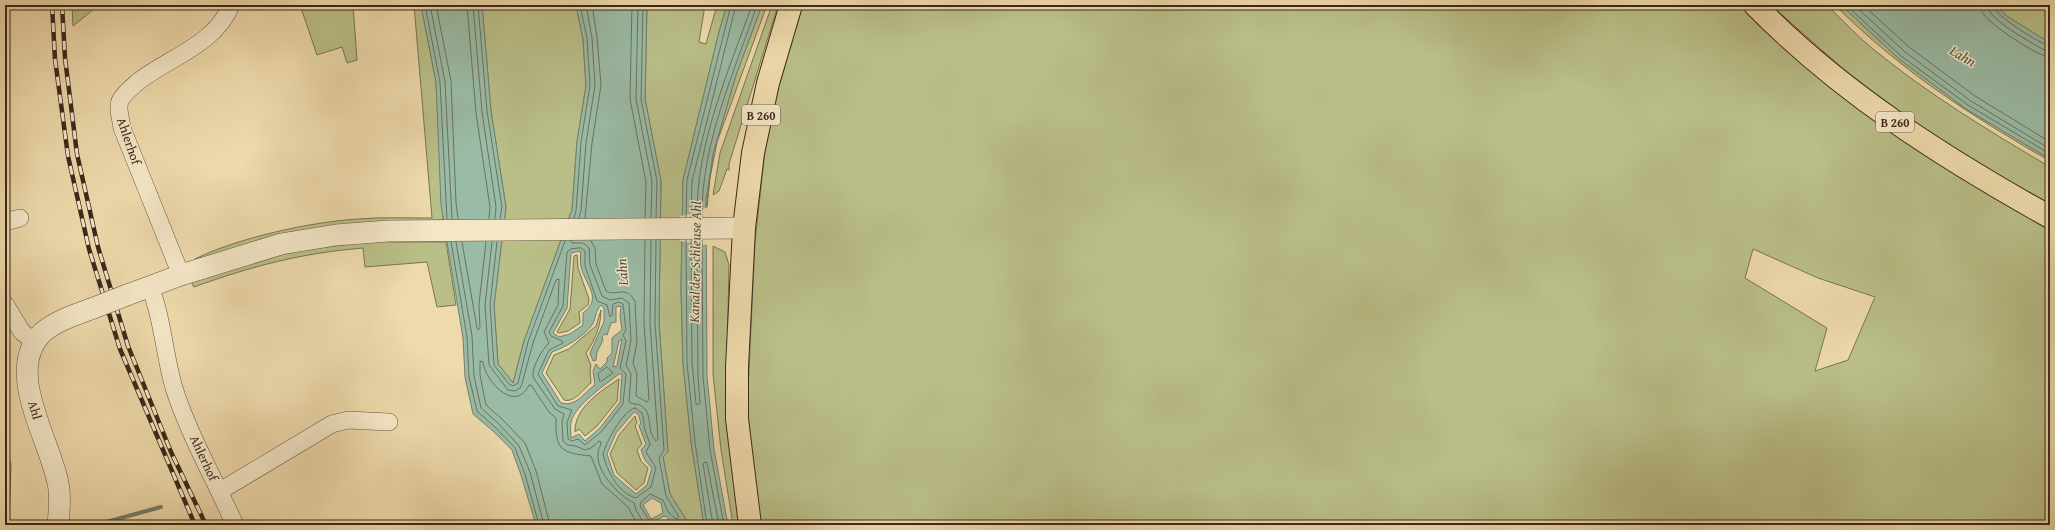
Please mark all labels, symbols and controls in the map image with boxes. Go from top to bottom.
water label: Lahn [1945,40,1980,72]
road number: B 260 [742,105,780,125]
road number: B 260 [1876,112,1914,132]
street label: Ahlerhof [112,115,146,169]
water label: Kanal der Schleuse Ahl [684,201,706,324]
water label: Lahn [611,258,633,287]
street label: Ahl [23,398,47,422]
street label: Ahlerhof [185,432,224,486]

